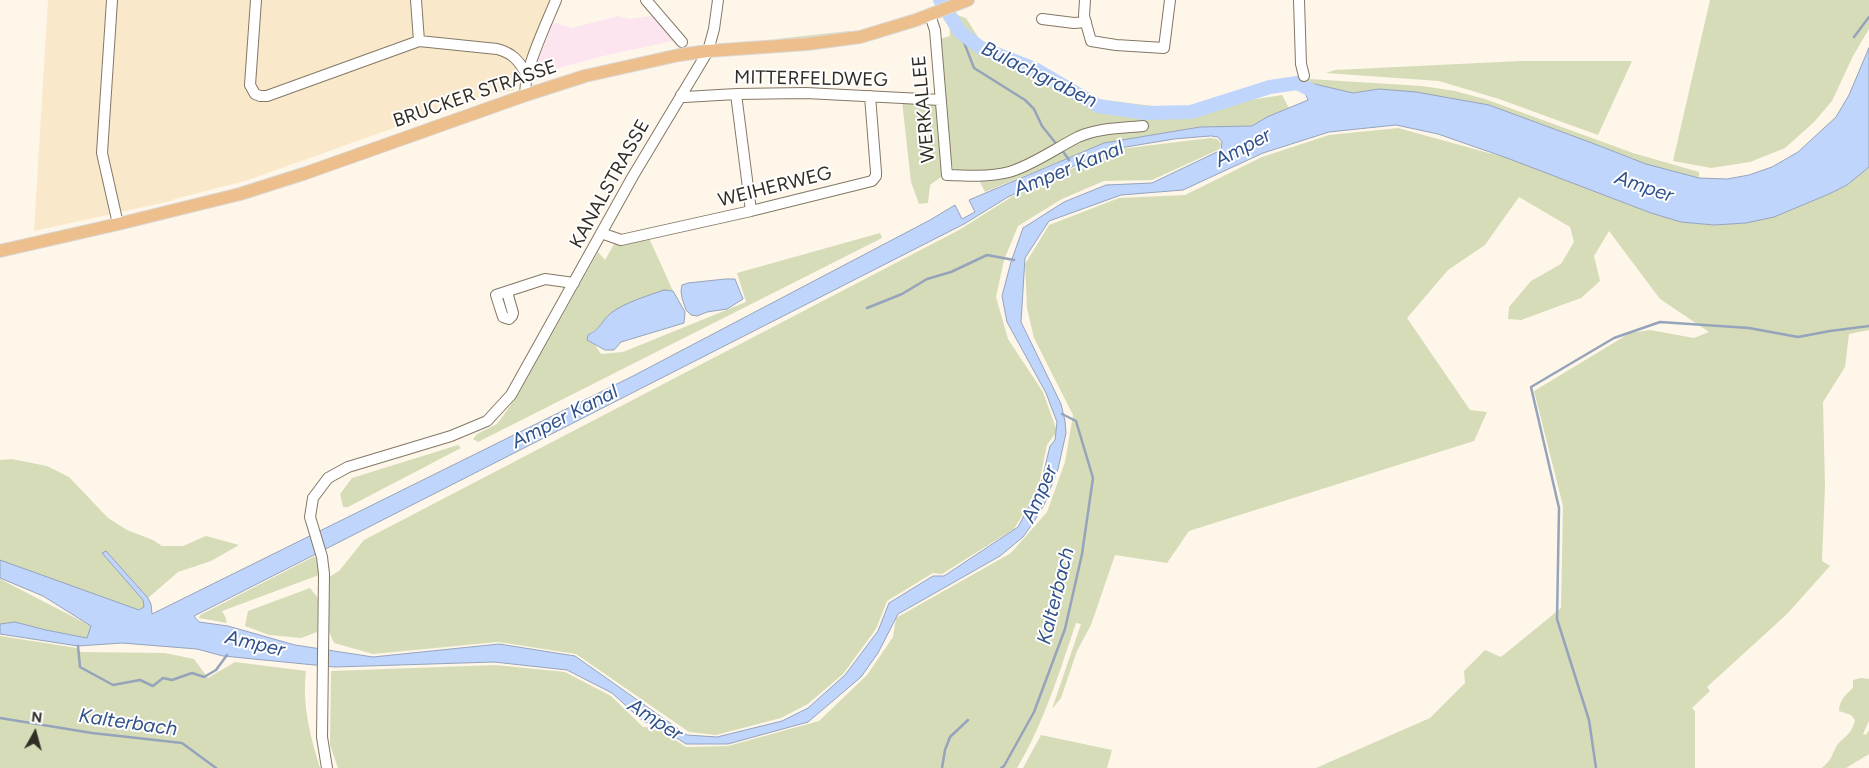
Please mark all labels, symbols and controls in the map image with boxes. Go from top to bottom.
water label: Bulachgraben [977,37,1101,113]
street label: WERKALLEE [908,54,940,164]
street label: BRUCKER STRASSE [390,55,560,133]
street label: MITTERFELDWEG [734,66,888,92]
street label: KANALSTRASSE [565,116,655,252]
water label: Amper [1211,123,1275,173]
water label: Amper Kanal [1011,136,1127,202]
street label: WEIHERWEG [716,162,834,212]
water label: Amper [1612,166,1676,208]
water label: Amper Kanal [508,380,622,454]
water label: Amper [1017,462,1063,526]
water label: Kalterbach [1032,545,1080,647]
water label: Amper [223,626,287,662]
water label: Amper [623,694,687,746]
water label: Kalterbach [77,704,179,742]
north arrow [10,708,60,758]
text: N [30,709,43,727]

